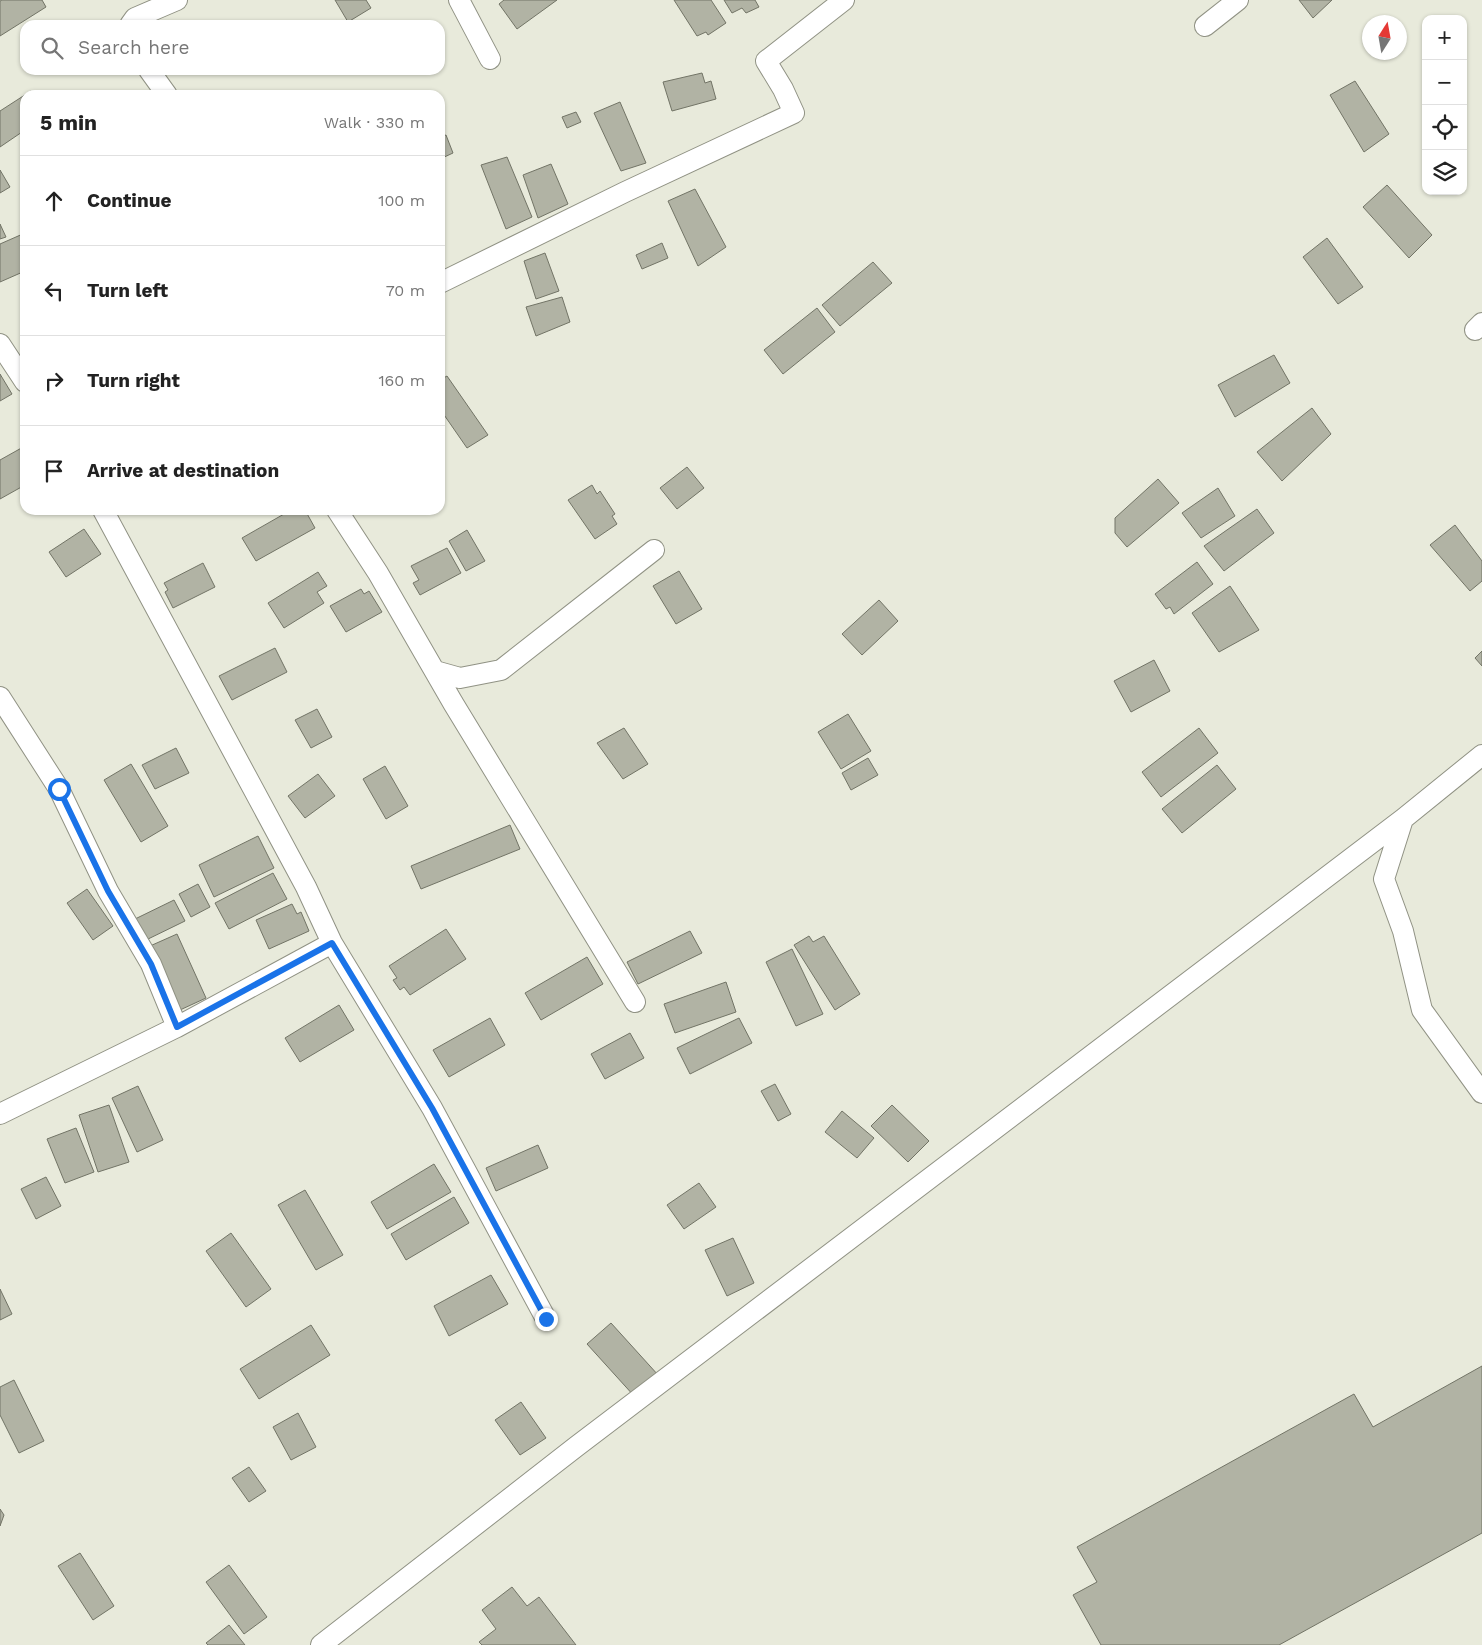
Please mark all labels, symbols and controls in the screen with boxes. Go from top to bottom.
north arrow [1362,15,1407,60]
map controls [1422,15,1467,195]
button: + [1422,15,1467,60]
search box [20,20,445,75]
icon: search [38,34,66,62]
text: Search here [78,36,189,59]
button: − [1422,60,1467,105]
button: locate [1422,105,1467,150]
text: 5 min [40,110,97,135]
text: Walk · 330 m [324,113,425,132]
button: layers [1422,150,1467,195]
icon: ahead [40,187,68,215]
text: Continue [87,189,171,212]
text: 100 m [378,191,425,210]
icon: left [40,277,68,305]
text: Turn left [87,279,168,302]
text: 70 m [386,281,425,300]
icon: right [40,367,68,395]
text: Turn right [87,369,180,392]
text: 160 m [378,371,425,390]
icon: arrive [40,457,68,485]
text: Arrive at destination [87,459,279,482]
route start [48,778,71,801]
route end [535,1308,558,1331]

